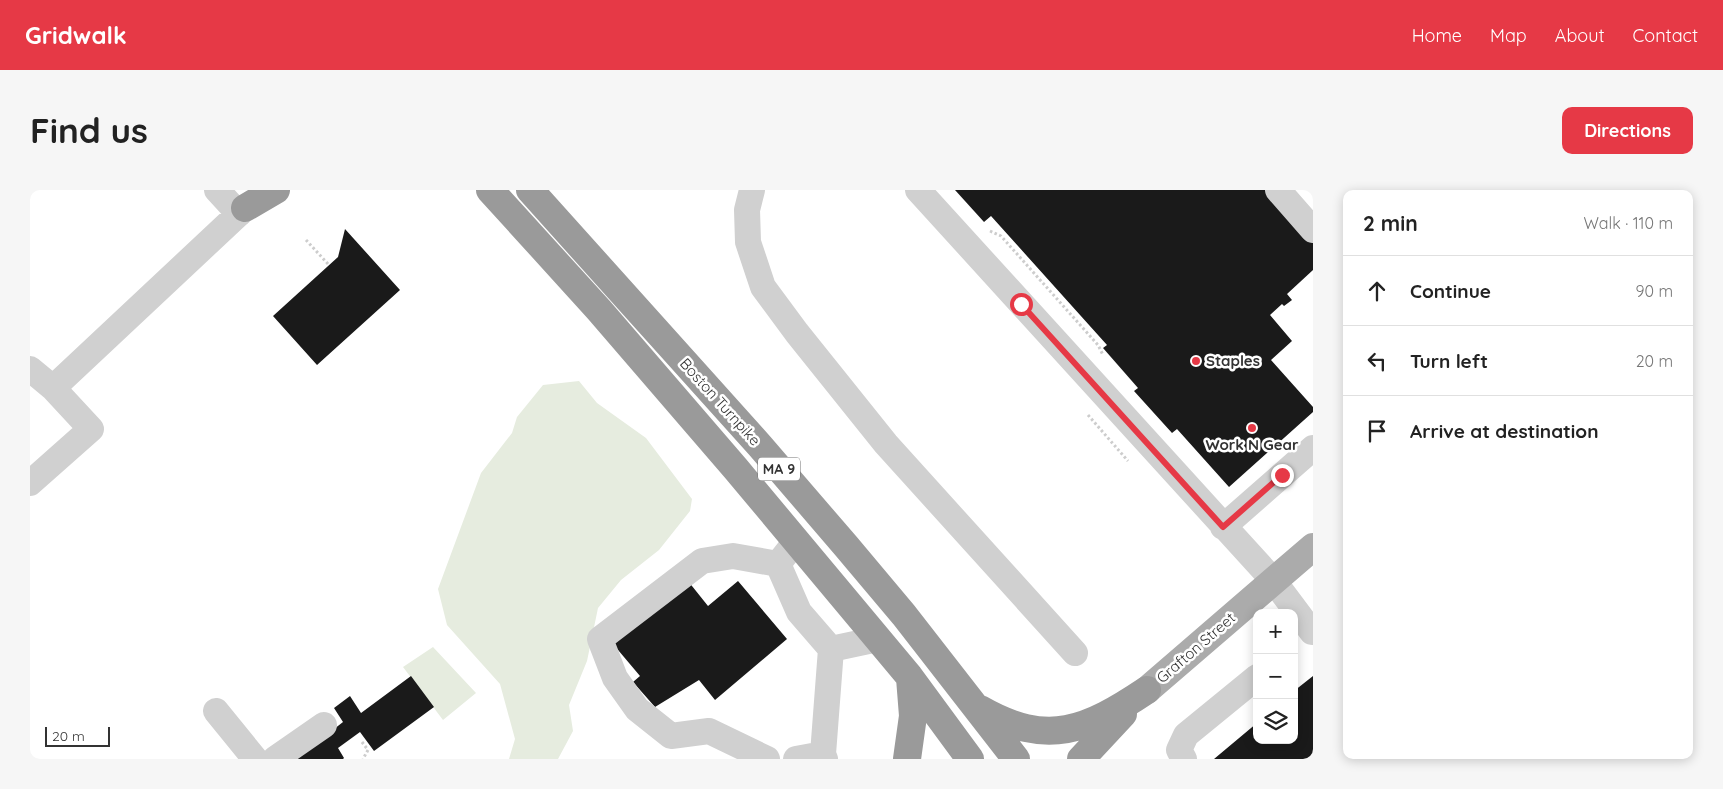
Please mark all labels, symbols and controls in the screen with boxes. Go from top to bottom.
text: Gridwalk [25,20,127,50]
text: Home [1412,24,1462,47]
text: Map [1490,24,1527,47]
text: About [1555,24,1605,47]
text: Contact [1633,24,1698,47]
button: Directions [1562,107,1693,154]
text: Find us [30,108,148,152]
text: 2 min [1363,210,1418,236]
text: Walk · 110 m [1584,213,1673,233]
icon: ahead [1363,277,1391,305]
text: Continue [1410,279,1491,303]
text: 90 m [1636,281,1673,301]
route start [1010,293,1033,316]
icon: left [1363,347,1391,375]
text: Turn left [1410,349,1488,373]
place label: Staples [1206,351,1260,370]
text: 20 m [1636,351,1673,371]
street label: Boston Turnpike [676,354,765,449]
marker: Staples [1190,355,1202,367]
icon: arrive [1363,417,1391,445]
text: Arrive at destination [1410,419,1599,443]
marker: Work N Gear [1246,422,1258,434]
place label: Work N Gear [1205,435,1299,454]
road number: MA 9 [758,458,800,480]
route end [1271,464,1294,487]
street label: Grafton Street [1152,608,1239,687]
map controls [1253,609,1298,744]
button: + [1253,609,1298,654]
button: − [1253,654,1298,699]
button: layers [1253,699,1298,744]
scale bar [45,724,110,747]
text: 20 m [52,727,85,745]

